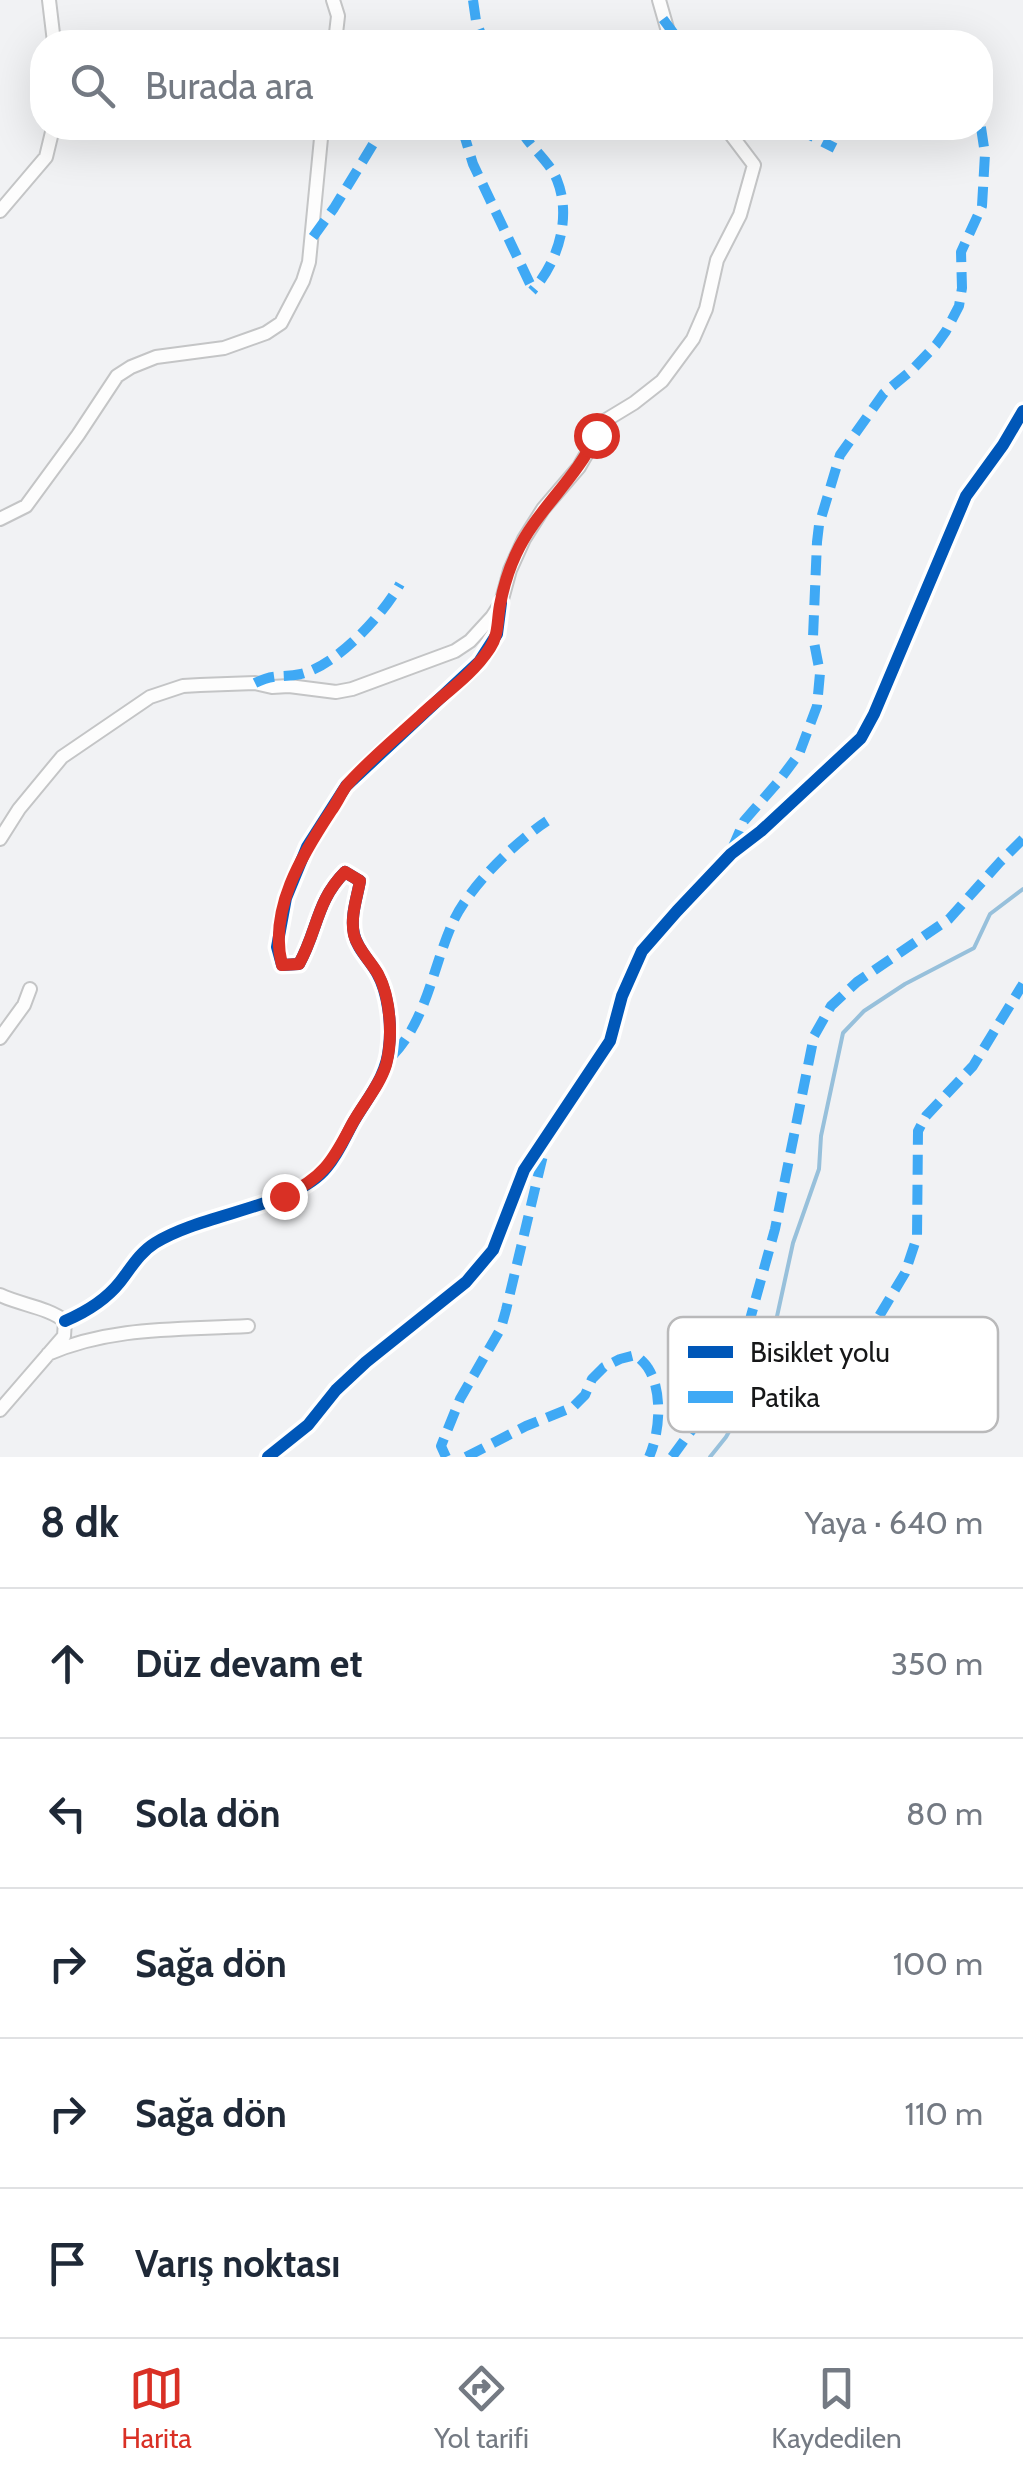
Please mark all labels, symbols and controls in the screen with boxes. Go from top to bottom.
search box [30,30,993,140]
icon: search [65,58,120,113]
text: Burada ara [145,62,314,109]
route start [574,413,620,459]
route end [262,1174,308,1220]
legend [668,1317,998,1432]
text: Bisiklet yolu [750,1335,890,1369]
text: Patika [750,1380,821,1414]
text: 8 dk [40,1496,119,1548]
text: Yaya · 640 m [805,1503,983,1542]
icon: ahead [40,1636,95,1691]
text: Düz devam et [135,1640,362,1687]
text: 350 m [891,1644,983,1683]
icon: left [40,1786,95,1841]
text: Sola dön [135,1790,281,1837]
text: 80 m [906,1794,983,1833]
icon: right [40,1936,95,1991]
text: Sağa dön [135,1940,287,1987]
text: 100 m [893,1944,983,1983]
icon: right [40,2086,95,2141]
text: Sağa dön [135,2090,287,2137]
text: 110 m [905,2094,983,2133]
icon: arrive [40,2236,95,2291]
text: Varış noktası [135,2240,340,2287]
tab: Harita [121,2361,192,2455]
tab: Yol tarifi [434,2361,529,2455]
tab: Kaydedilen [771,2361,902,2455]

